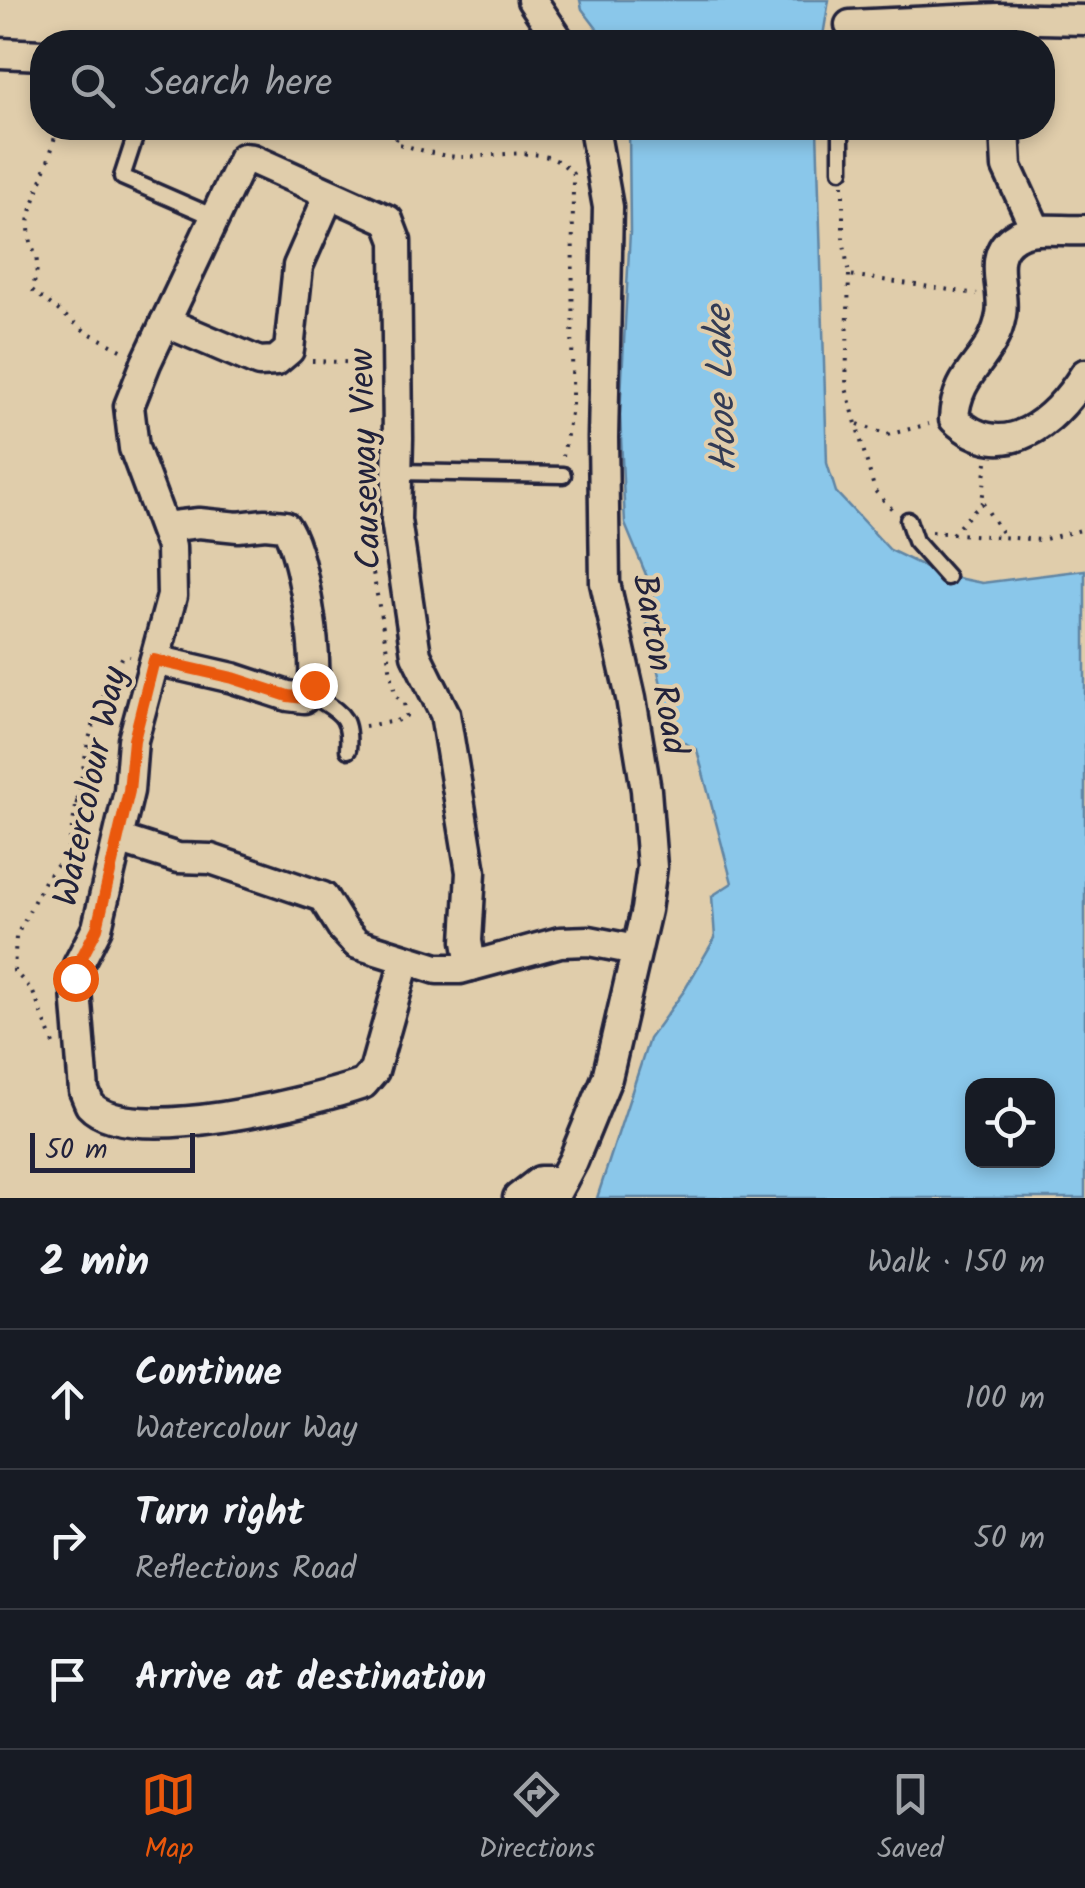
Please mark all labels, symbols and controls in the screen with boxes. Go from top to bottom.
search box [30,30,1055,140]
text: Search here [145,55,332,115]
icon: search [65,58,120,113]
water label: Hooe Lake [690,301,756,473]
street label: Causeway View [335,347,399,571]
street label: Barton Road [615,570,702,761]
street label: Watercolour Way [39,661,145,911]
route end [292,663,338,709]
route start [53,956,99,1002]
map controls [965,1078,1055,1168]
button: locate [965,1078,1055,1168]
scale bar [30,1128,195,1172]
text: 50 m [45,1128,108,1173]
text: 2 min [40,1230,149,1297]
text: Walk · 150 m [867,1238,1045,1289]
text: Continue [135,1344,282,1404]
icon: ahead [40,1372,95,1427]
text: 100 m [965,1374,1045,1425]
text: Watercolour Way [135,1404,357,1455]
text: Turn right [135,1484,304,1544]
icon: right [40,1512,95,1567]
text: 50 m [974,1514,1045,1565]
text: Reflections Road [135,1544,356,1595]
text: Arrive at destination [135,1649,486,1709]
icon: arrive [40,1652,95,1707]
tab: Map [141,1767,196,1872]
tab: Directions [479,1767,595,1872]
tab: Saved [877,1767,944,1872]

